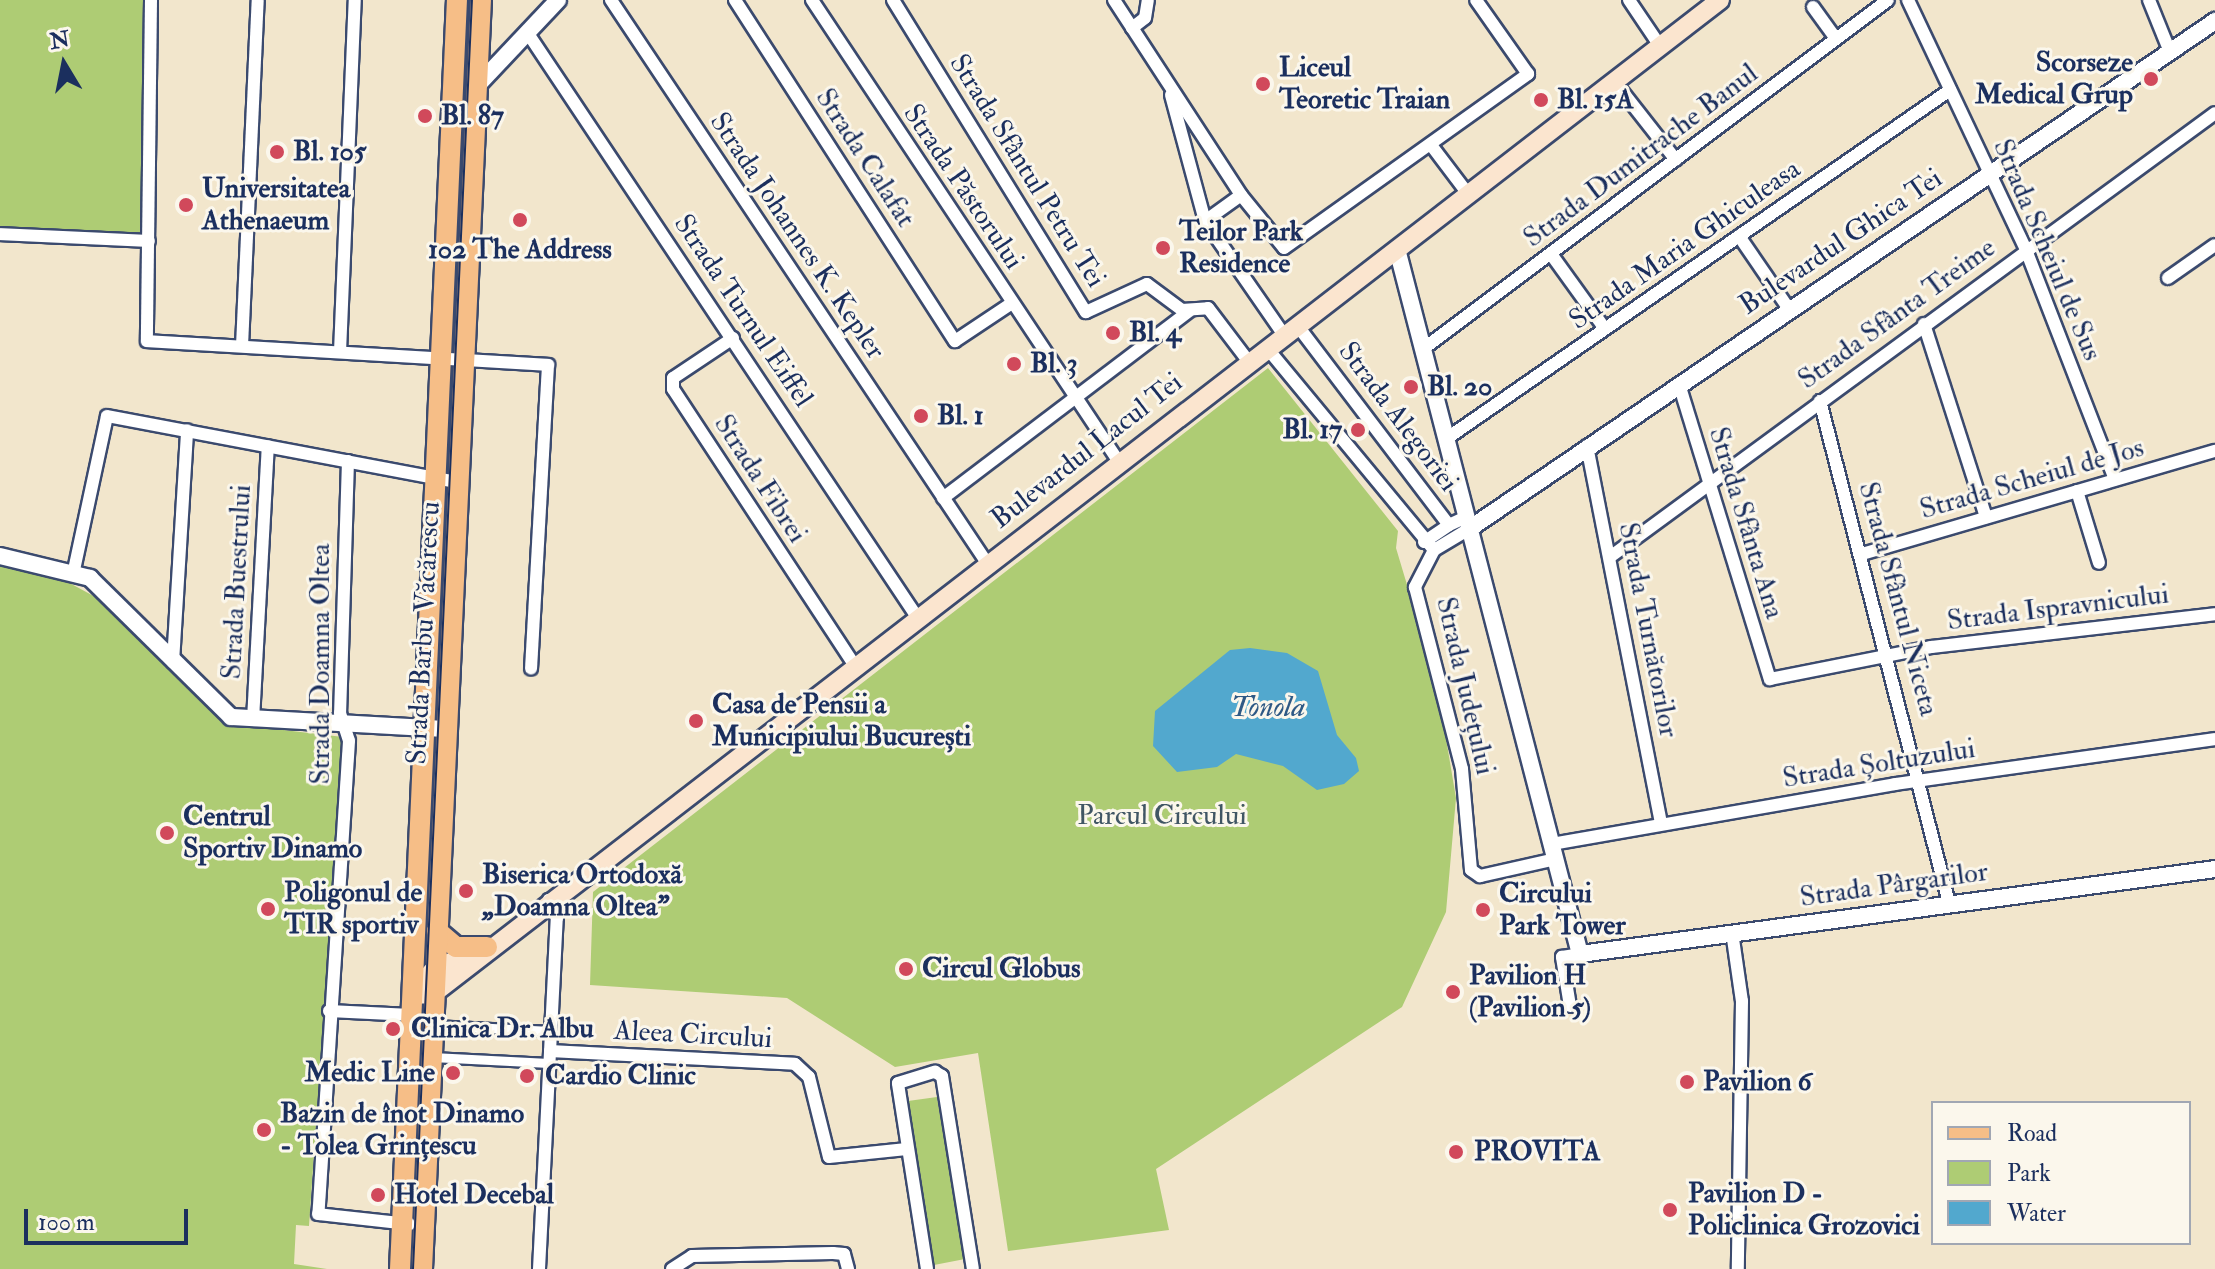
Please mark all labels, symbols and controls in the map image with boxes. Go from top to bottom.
north arrow [24,24,104,104]
text: N [48,25,72,56]
place label: Scorseze Medical Grup [1975,46,2133,112]
street label: Strada Sfântul Petru Tei [942,48,1112,294]
place label: Liceul Teoretic Traian [1279,51,1450,117]
street label: Strada Dumitrache Banul [1517,57,1765,255]
marker: Scorseze Medical Grup [2140,68,2162,90]
marker: Liceul Teoretic Traian [1254,75,1272,93]
street label: Strada Calafat [808,83,922,233]
place label: Bl. 15A [1557,83,1634,117]
marker: Bl. 15A [1532,91,1550,109]
street label: Strada Păstorului [896,98,1030,276]
place label: Bl. 87 [441,99,504,133]
street label: Strada Johannes K. Kepler [702,106,892,366]
marker: Bl. 87 [416,107,434,125]
street label: Strada Scheiul de Sus [1985,134,2109,366]
place label: Bl. 105 [293,135,366,169]
marker: Bl. 105 [268,143,286,161]
street label: Strada Maria Ghiculeasa [1563,153,1807,337]
street label: Bulevardul Ghica Tei [1733,162,1949,322]
place label: Universitatea Athenaeum [202,172,350,238]
marker: Universitatea Athenaeum [177,196,195,214]
street label: Strada Turnul Eiffel [666,208,820,414]
marker: 102 The Address [511,211,529,229]
place label: Teilor Park Residence [1179,215,1303,281]
street label: Strada Sfânta Treime [1792,231,2002,397]
place label: 102 The Address [428,233,612,267]
marker: Teilor Park Residence [1154,239,1172,257]
place label: Bl. 4 [1129,316,1181,350]
marker: Bl. 4 [1104,324,1122,342]
street label: Strada Alegoriei [1331,336,1465,498]
place label: Bl. 3 [1030,347,1077,381]
marker: Bl. 3 [1005,355,1023,373]
street label: Bulevardul Lacul Tei [985,366,1189,536]
place label: Bl. 20 [1427,370,1492,404]
marker: Bl. 20 [1402,378,1420,396]
place label: Bl. 1 [937,399,984,433]
marker: Bl. 1 [912,407,930,425]
street label: Strada Fibrei [706,409,814,549]
place label: Bl. 17 [1282,413,1342,447]
marker: Bl. 17 [1349,421,1367,439]
street label: Strada Sfânta Ana [1701,423,1791,623]
street label: Strada Scheiul de Jos [1916,431,2148,527]
street label: Strada Sfântul Niceta [1851,478,1945,720]
street label: Strada Buestrului [215,484,259,680]
street label: Strada Barbu Văcărescu [400,501,448,765]
street label: Strada Turnătorilor [1611,520,1685,740]
street label: Strada Doamna Oltea [304,543,338,785]
street label: Strada Ispravnicului [1945,578,2171,638]
street label: Strada Județului [1428,594,1502,778]
place label: Casa de Pensii a Municipiului București [712,688,971,754]
water label: Tonola [1231,689,1305,725]
marker: Casa de Pensii a Municipiului București [687,712,705,730]
street label: Strada Șoltuzului [1780,732,1978,796]
park label: Parcul Circului [1077,799,1247,833]
place label: Centrul Sportiv Dinamo [183,800,362,866]
marker: Centrul Sportiv Dinamo [158,824,176,842]
street label: Strada Pârgarilor [1798,855,1990,915]
place label: Biserica Ortodoxă „Doamna Oltea” [482,858,682,924]
place label: Poligonul de TIR sportiv [284,876,422,942]
place label: Circului Park Tower [1499,877,1626,943]
marker: Biserica Ortodoxă „Doamna Oltea” [457,882,475,900]
marker: Poligonul de TIR sportiv [259,900,277,918]
marker: Circului Park Tower [1474,901,1492,919]
place label: Circul Globus [922,952,1081,986]
place label: Pavilion H (Pavilion 5) [1469,959,1591,1025]
marker: Circul Globus [897,960,915,978]
marker: Pavilion H (Pavilion 5) [1444,983,1462,1001]
place label: Clinica Dr. Albu [411,1012,594,1046]
street label: Aleea Circului [613,1014,773,1056]
marker: Clinica Dr. Albu [382,1018,404,1040]
place label: Medic Line [305,1056,435,1090]
place label: Cardio Clinic [545,1059,696,1093]
marker: Medic Line [442,1062,464,1084]
marker: Cardio Clinic [516,1065,538,1087]
place label: Pavilion 6 [1703,1065,1812,1099]
marker: Pavilion 6 [1678,1073,1696,1091]
place label: Bazin de înot Dinamo - Tolea Grințescu [280,1097,524,1163]
legend [1931,1101,2191,1245]
text: Road [2007,1118,2057,1149]
marker: Bazin de înot Dinamo - Tolea Grințescu [255,1121,273,1139]
place label: PROVITA [1474,1135,1601,1169]
marker: PROVITA [1445,1141,1467,1163]
text: Park [2007,1158,2051,1189]
place label: Pavilion D - Policlinica Grozovici [1688,1177,1920,1243]
place label: Hotel Decebal [394,1178,554,1212]
marker: Hotel Decebal [369,1186,387,1204]
scale bar [28,1193,192,1243]
text: Water [2007,1198,2066,1229]
marker: Pavilion D - Policlinica Grozovici [1659,1199,1681,1221]
text: 100 m [38,1207,95,1238]

